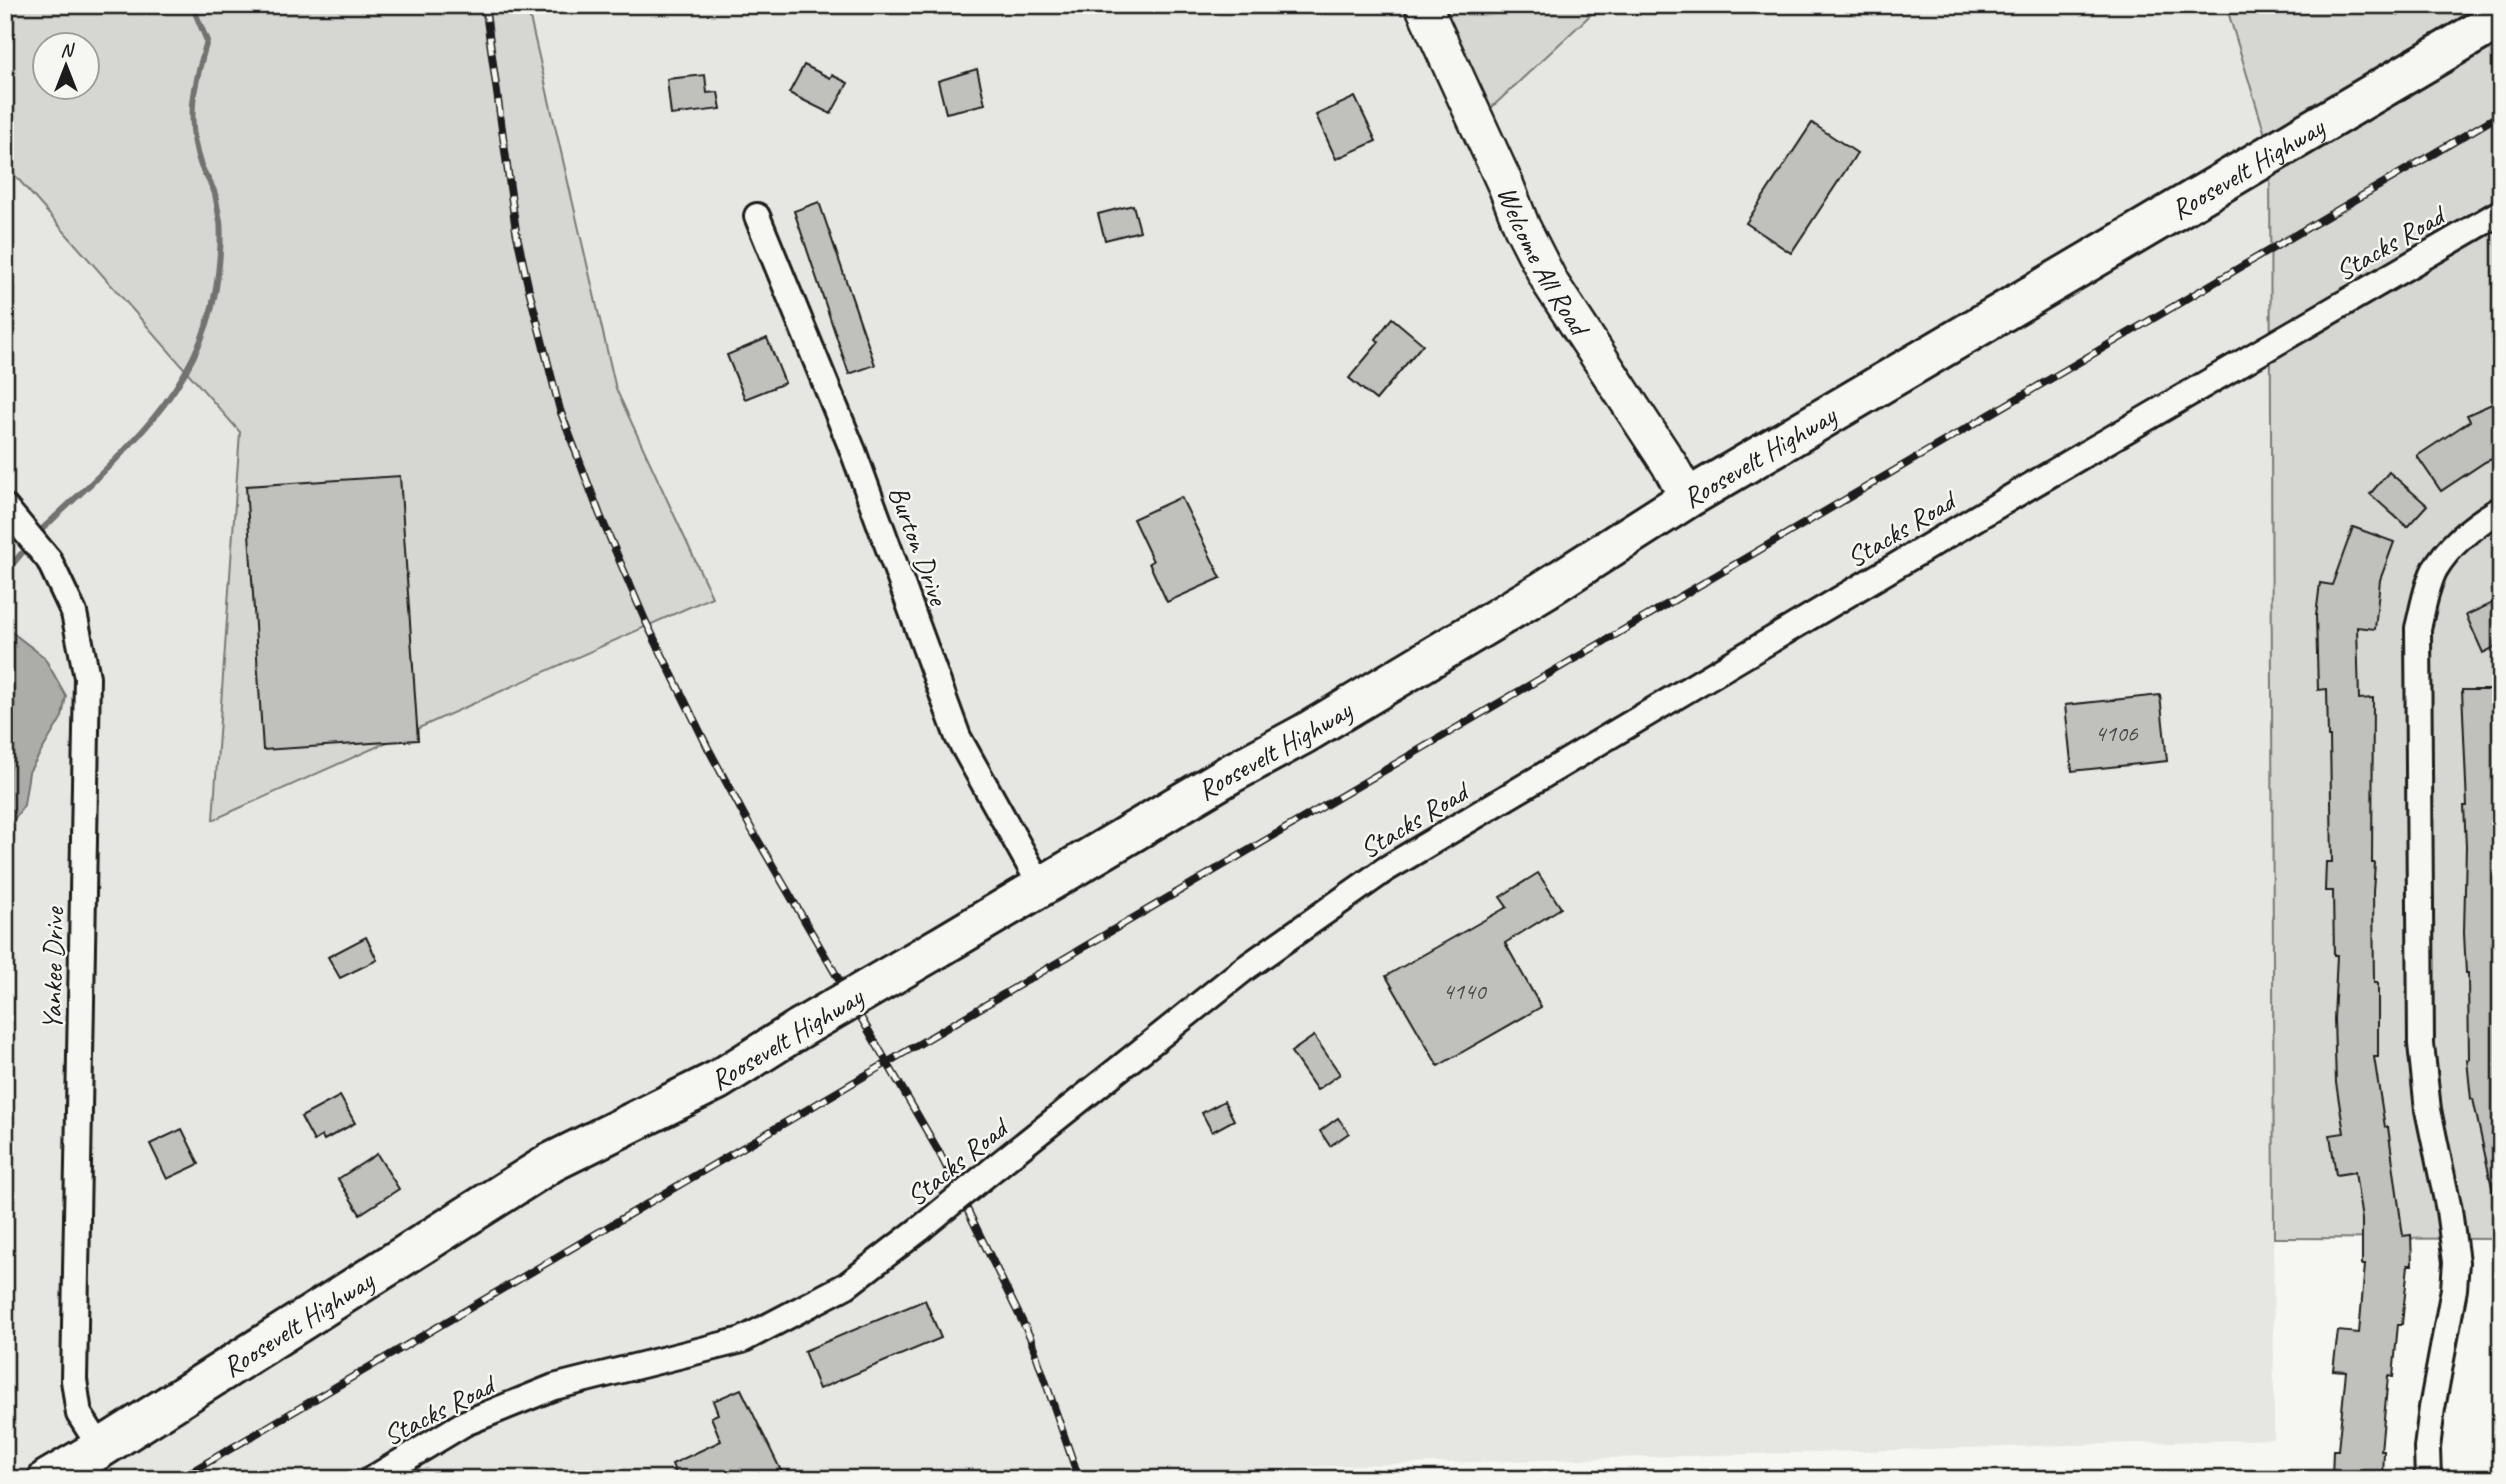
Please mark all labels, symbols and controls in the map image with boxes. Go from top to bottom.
north arrow [32,32,102,102]
text: N [60,38,75,62]
street label: Roosevelt Highway [2165,108,2332,227]
street label: Welcome All Road [1490,181,1598,344]
street label: Stacks Road [2329,196,2453,288]
street label: Roosevelt Highway [1676,397,1844,515]
street label: Burton Drive [881,481,957,611]
street label: Stacks Road [1840,482,1964,575]
street label: Roosevelt Highway [1191,692,1360,808]
house number: 4106 [2094,718,2139,748]
street label: Stacks Road [1353,773,1477,866]
street label: Yankee Drive [34,906,71,1030]
house number: 4140 [1442,976,1488,1006]
street label: Roosevelt Highway [704,978,871,1098]
street label: Stacks Road [899,1109,1017,1213]
street label: Roosevelt Highway [216,1262,382,1385]
street label: Stacks Road [377,1366,503,1453]

